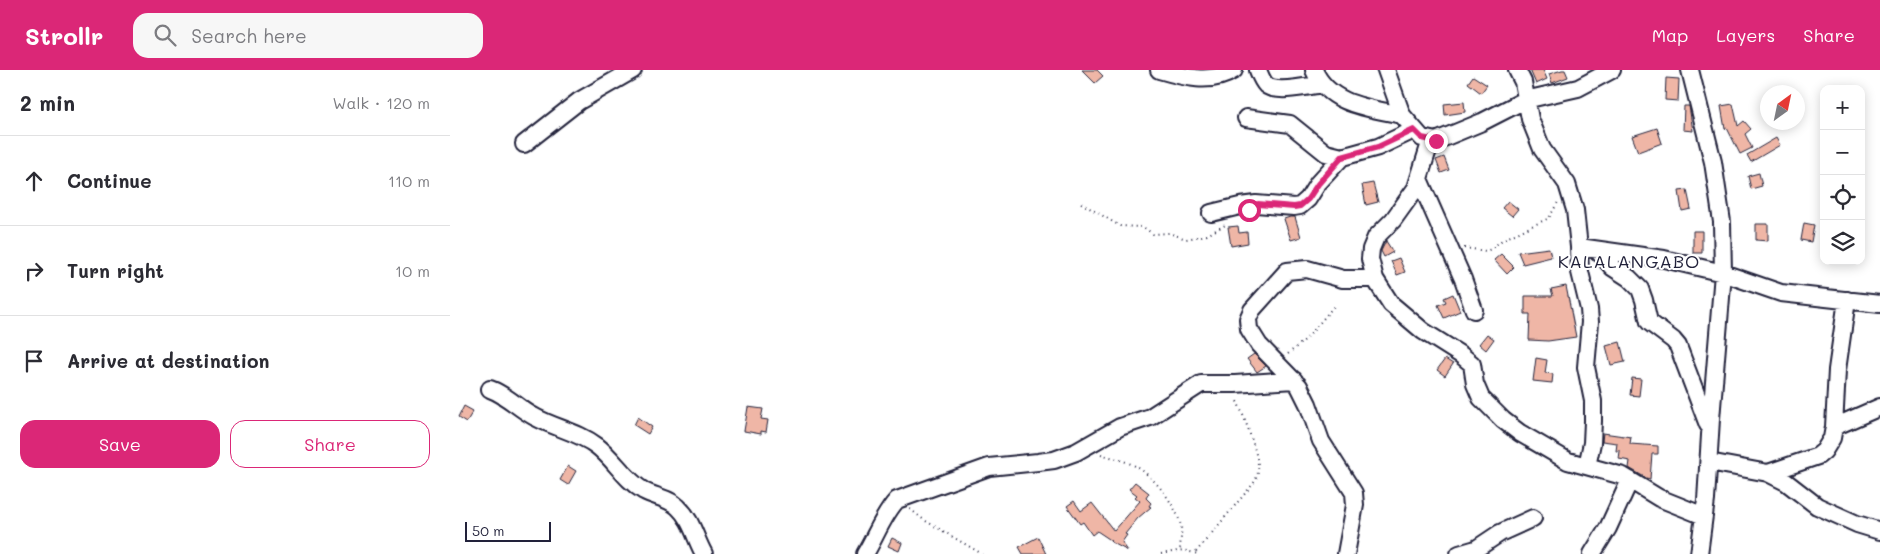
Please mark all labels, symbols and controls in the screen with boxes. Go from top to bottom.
search box [133,13,483,58]
text: Strollr [25,20,103,51]
icon: search [151,21,179,49]
text: Search here [191,23,307,48]
text: Map [1652,23,1688,47]
text: Layers [1716,23,1775,47]
text: Share [1803,23,1855,47]
north arrow [1760,85,1805,130]
map controls [1820,85,1865,265]
button: + [1820,85,1865,130]
text: 2 min [20,89,75,116]
text: Walk · 120 m [332,92,430,113]
route end [1425,130,1448,153]
button: − [1820,130,1865,175]
icon: ahead [20,167,48,195]
text: Continue [67,168,152,193]
text: 110 m [388,170,430,191]
button: locate [1820,175,1865,220]
route start [1238,199,1261,222]
button: layers [1820,220,1865,265]
district label: KALALANGABO [1558,249,1700,273]
icon: right [20,257,48,285]
text: Turn right [67,258,164,283]
text: 10 m [395,260,430,281]
icon: arrive [20,347,48,375]
text: Arrive at destination [67,348,270,373]
button: Save [20,420,220,468]
button: Share [230,420,430,468]
scale bar [465,519,551,542]
text: 50 m [472,521,504,540]

